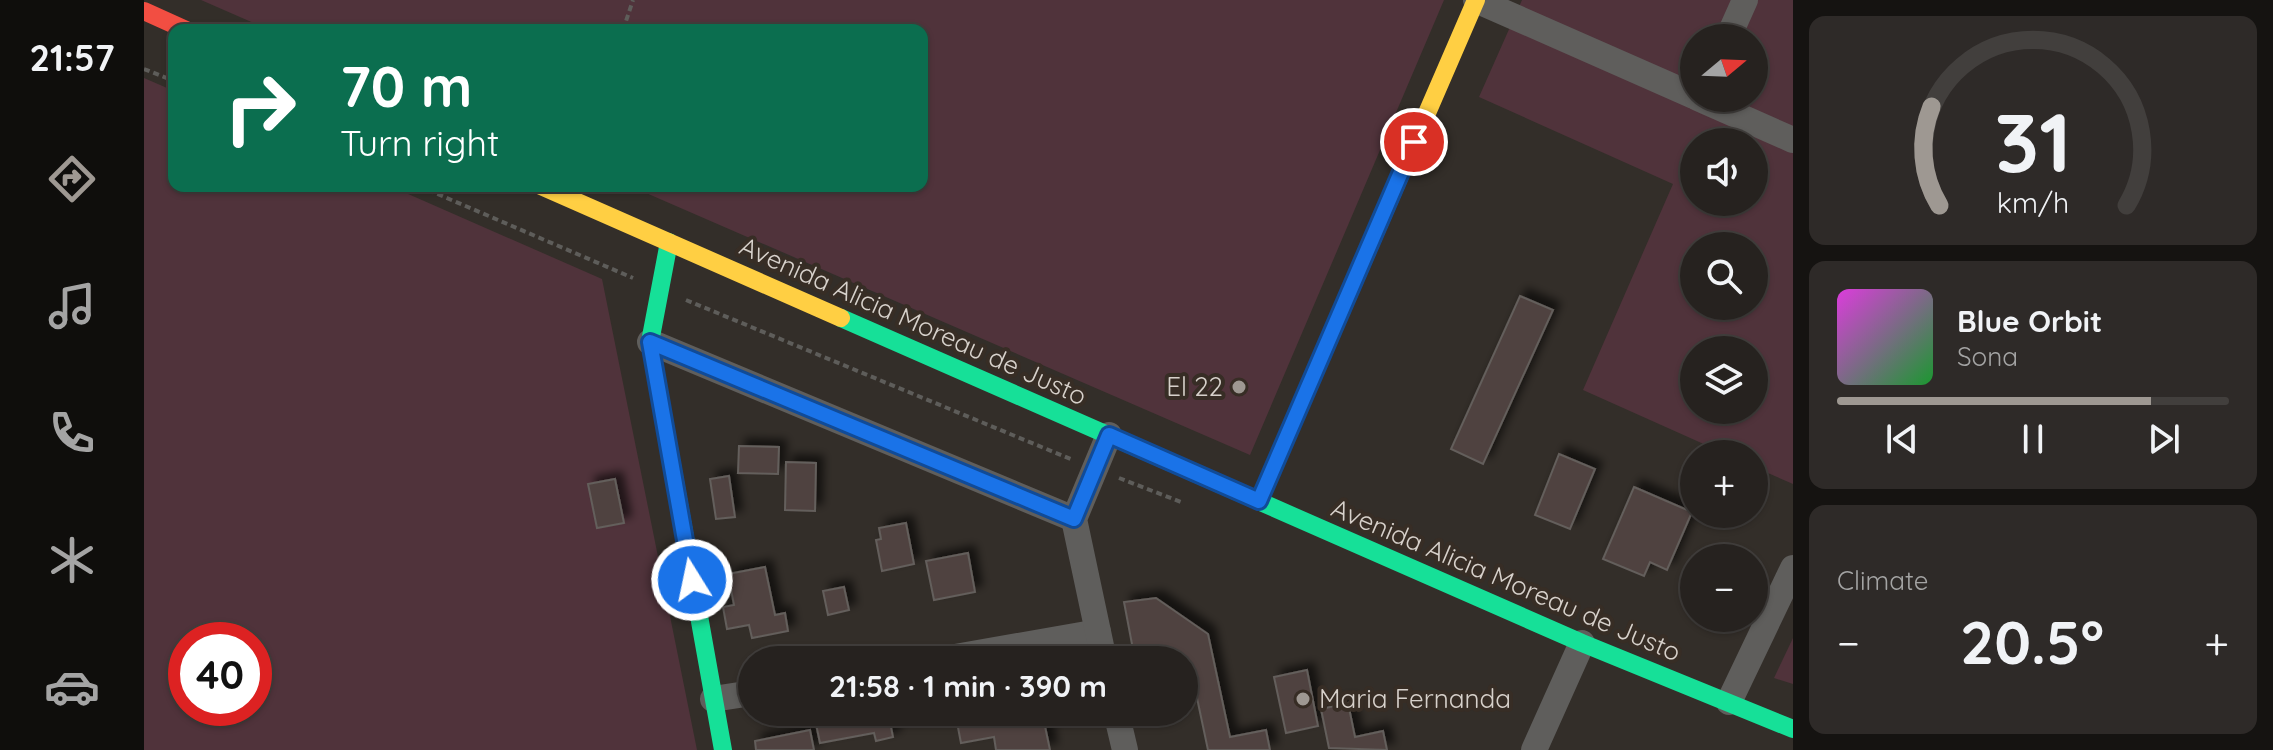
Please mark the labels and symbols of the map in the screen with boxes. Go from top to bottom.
north arrow [1680,24,1768,112]
pin [1380,108,1448,176]
street label: Avenida Alicia Moreau de Justo [735,229,1092,412]
place label: El 22 [1166,370,1223,403]
marker: El 22 [1230,378,1248,396]
street label: Avenida Alicia Moreau de Justo [1326,491,1686,668]
position arrow [650,538,734,622]
speed limit sign: 40 [168,622,272,726]
place label: Maria Fernanda [1319,682,1511,715]
marker: Maria Fernanda [1294,690,1312,708]

